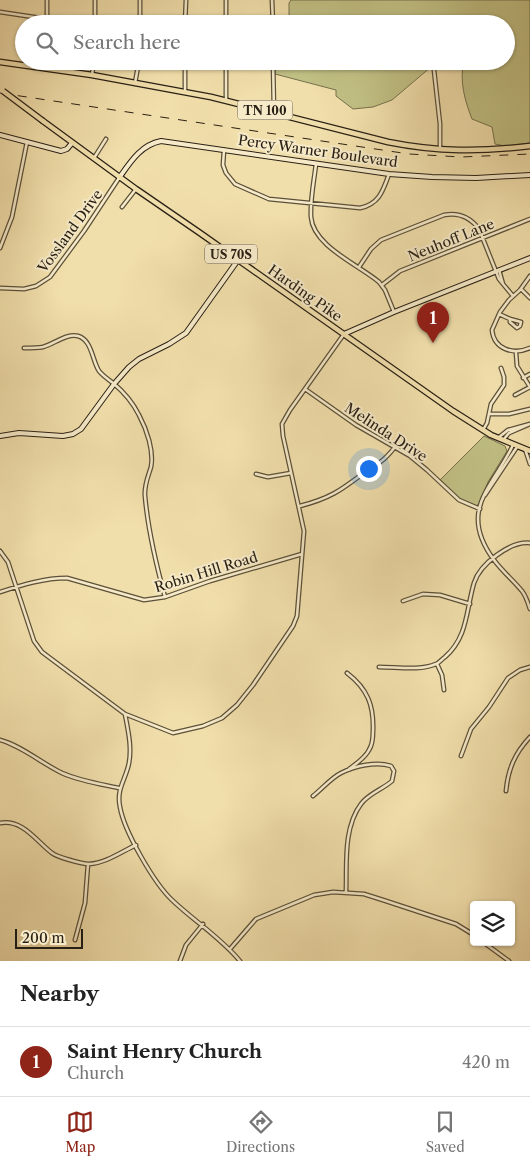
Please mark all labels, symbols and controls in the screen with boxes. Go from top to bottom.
search box [15,15,515,70]
icon: search [33,29,61,57]
text: Search here [73,31,181,54]
road number: TN 100 [238,100,292,120]
street label: Percy Warner Boulevard [237,131,399,171]
street label: Vossland Drive [33,186,106,277]
street label: Neuhoff Lane [405,214,497,265]
road number: US 70S [205,244,257,264]
street label: Harding Pike [264,261,346,325]
pin: 1 [417,302,449,343]
street label: Melinda Drive [341,399,431,465]
your location [356,456,382,482]
street label: Robin Hill Road [152,548,260,596]
map controls [470,901,515,946]
button: layers [470,901,515,946]
scale bar [15,926,82,949]
text: 200 m [22,929,65,947]
text: Nearby [20,981,99,1006]
text: Saint Henry Church [67,1040,262,1063]
text: 1 [32,1052,40,1072]
text: 420 m [462,1052,510,1072]
text: Church [67,1063,124,1083]
tab: Map [65,1108,95,1156]
tab: Directions [226,1108,295,1156]
tab: Saved [426,1108,465,1156]

